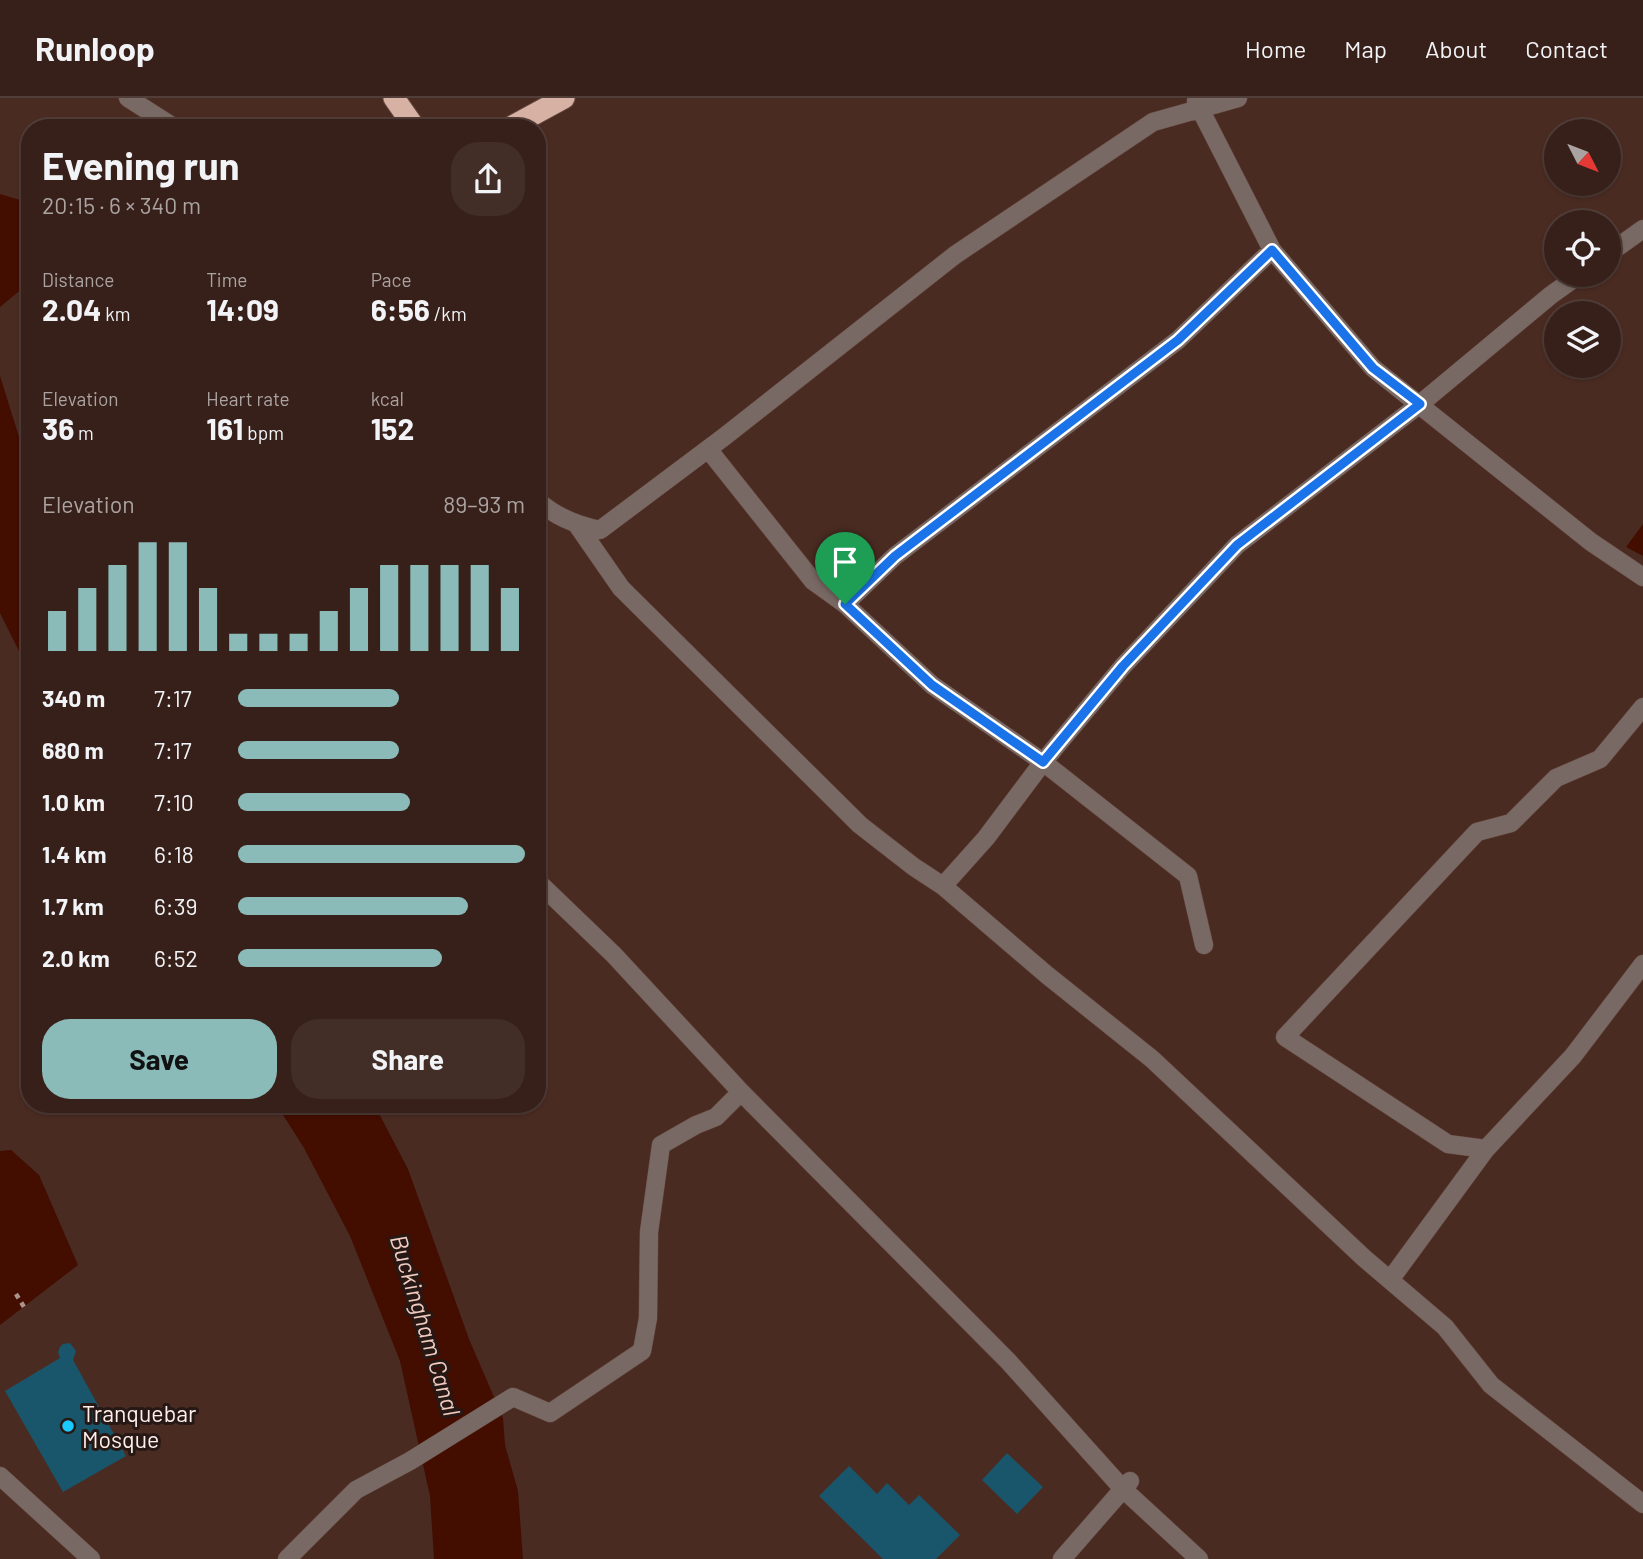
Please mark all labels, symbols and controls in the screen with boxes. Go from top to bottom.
text: Runloop [35,28,155,68]
text: Home [1245,34,1306,63]
text: Map [1344,34,1387,63]
text: About [1425,34,1487,63]
text: Contact [1525,34,1608,63]
north arrow [1544,119,1620,196]
map controls [1544,119,1621,378]
text: Evening run [42,142,240,188]
button: share [451,142,525,216]
text: 20:15 · 6 × 340 m [42,191,201,219]
button: locate [1544,210,1621,287]
text: Distance [42,268,114,291]
text: Time [206,268,247,291]
text: Pace [371,268,412,291]
text: 2.04 [42,291,101,327]
text: 14:09 [206,291,279,327]
text: 6:56 [371,291,430,327]
button: layers [1544,301,1621,378]
text: km [101,302,130,325]
text: /km [430,302,467,325]
text: Elevation [42,387,119,410]
text: Heart rate [206,387,290,410]
text: kcal [371,387,404,410]
text: 36 [42,410,74,446]
text: 161 [206,410,243,446]
text: 152 [371,410,414,446]
text: m [74,421,94,444]
text: bpm [243,421,284,444]
text: Elevation [42,490,135,518]
text: 89–93 m [443,490,525,518]
pin [815,532,875,604]
icon: arrive [826,543,864,581]
text: 340 m [42,684,105,712]
text: 7:17 [154,684,192,712]
text: 680 m [42,736,104,764]
text: 7:17 [154,736,192,764]
text: 1.0 km [42,788,105,816]
text: 7:10 [154,788,194,816]
text: 1.4 km [42,840,106,868]
text: 6:18 [154,840,194,868]
text: 1.7 km [42,892,104,920]
text: 6:39 [154,892,197,920]
text: 2.0 km [42,944,110,972]
text: 6:52 [154,944,198,972]
button: Save [42,1019,277,1099]
button: Share [291,1019,525,1099]
water label: Buckingham Canal [385,1231,468,1420]
place label: Tranquebar Mosque [82,1399,197,1453]
marker: Tranquebar Mosque [60,1418,76,1434]

